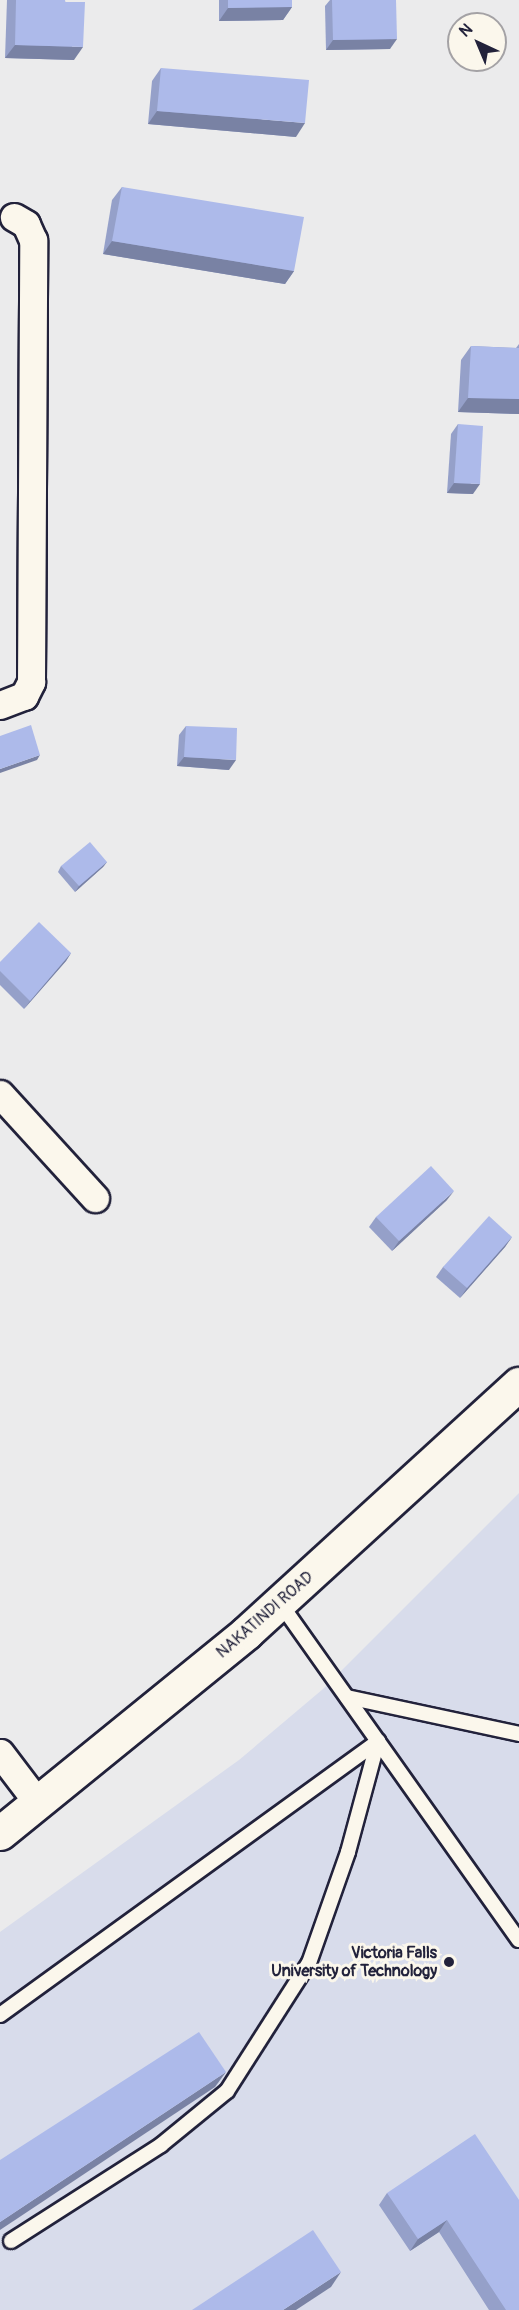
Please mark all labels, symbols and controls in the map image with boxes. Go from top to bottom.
north arrow [447,12,507,72]
text: N [455,20,477,41]
street label: NAKATINDI ROAD [213,1568,317,1662]
place label: Victoria Falls University of Technology [271,1943,437,1981]
marker: Victoria Falls University of Technology [442,1955,456,1969]

